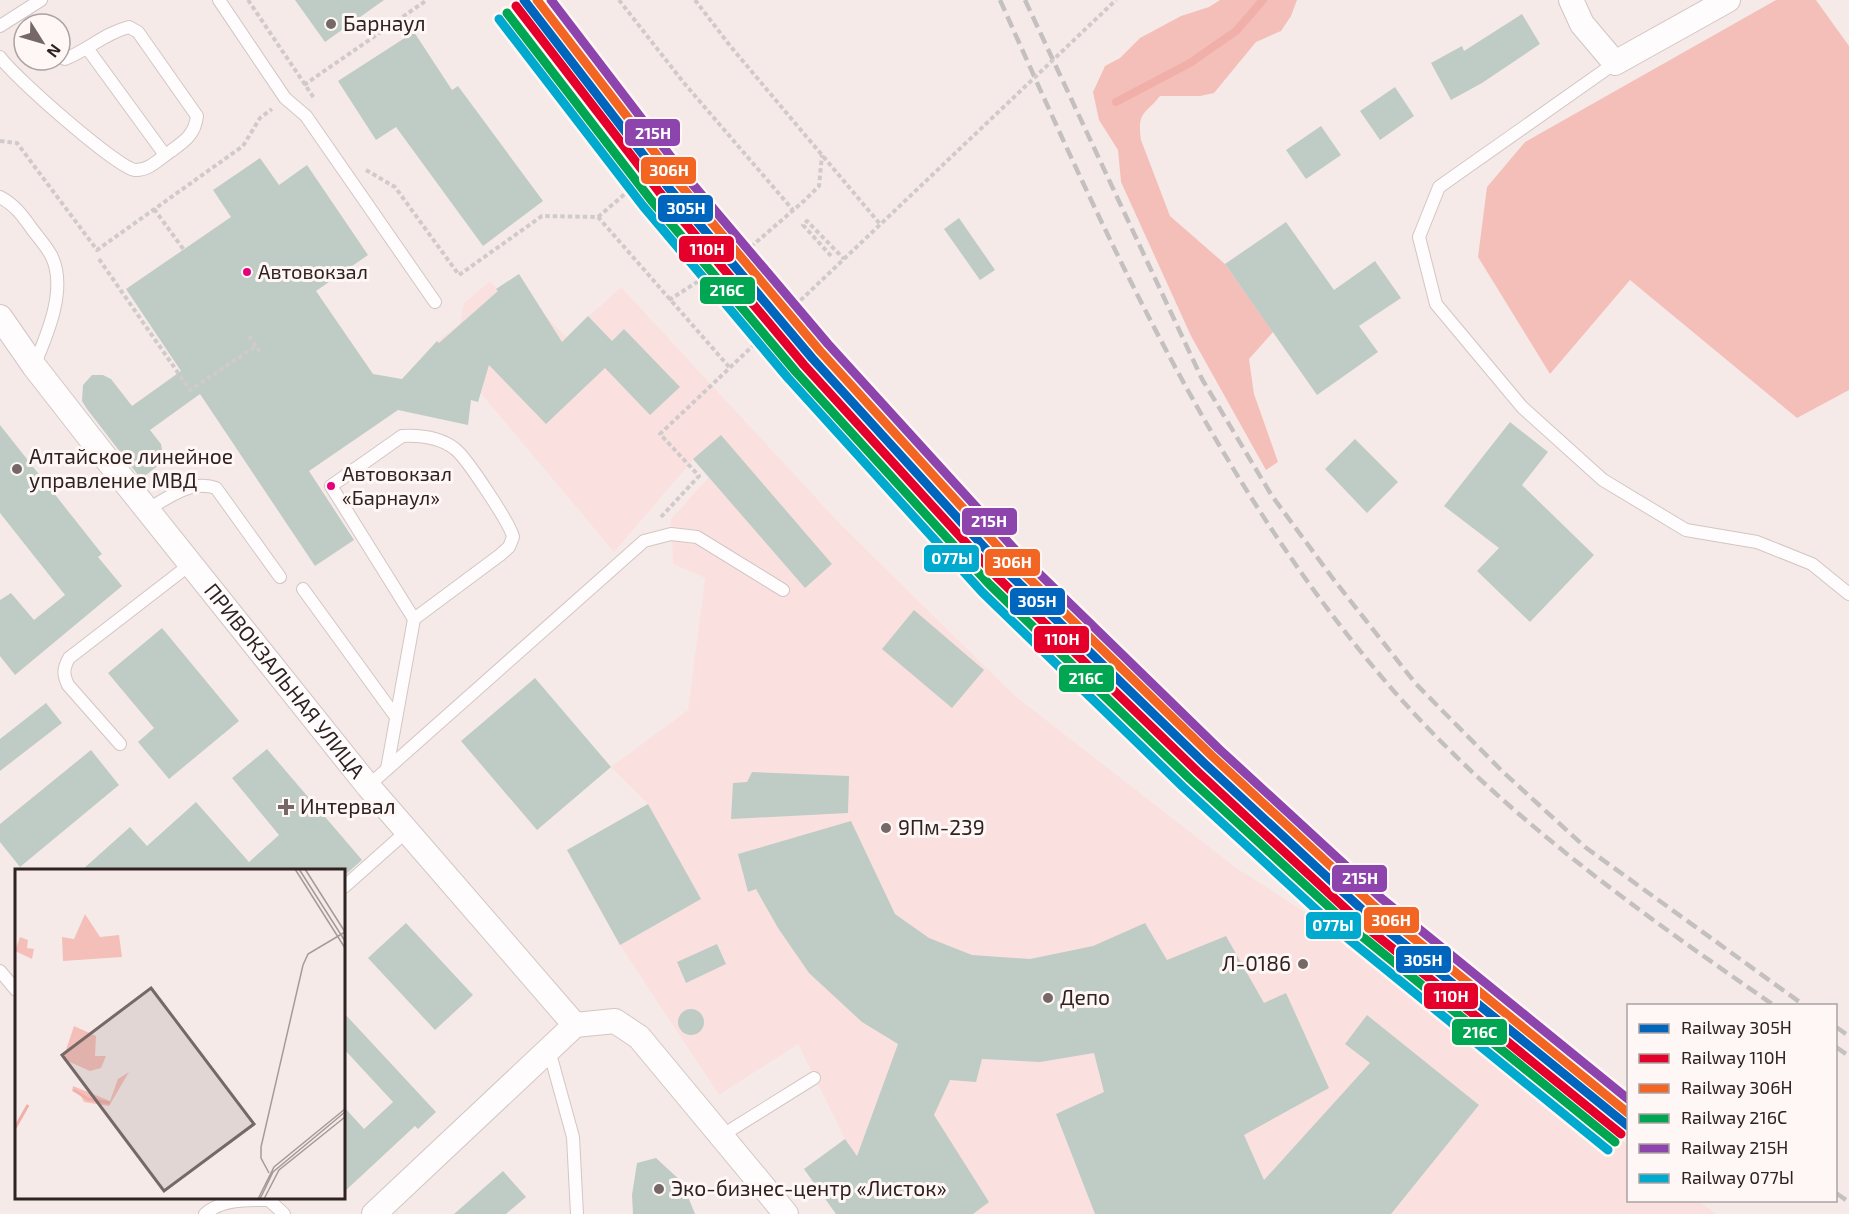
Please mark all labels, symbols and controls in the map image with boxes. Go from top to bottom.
place label: Барнаул [343,10,426,36]
north arrow [12,12,72,72]
marker: Барнаул [324,17,338,31]
text: N [43,41,65,62]
line badge: 215Н [624,118,681,147]
text: 215Н [635,123,671,142]
line badge: 306Н [640,156,697,185]
text: 306Н [649,160,689,179]
line badge: 305Н [657,194,714,223]
text: 305Н [666,198,706,217]
line badge: 110Н [678,235,735,263]
text: 110Н [689,239,725,258]
place label: Автовокзал [258,259,368,283]
marker: Автовокзал [241,266,253,278]
line badge: 216С [699,276,756,305]
text: 216С [709,280,745,299]
place label: Алтайское линейное управление МВД [29,443,233,493]
place label: Автовокзал «Барнаул» [342,461,452,510]
marker: Алтайское линейное управление МВД [10,462,24,476]
marker: Автовокзал «Барнаул» [325,480,337,492]
line badge: 215Н [961,507,1018,536]
text: 215Н [971,511,1007,530]
line badge: 077Ы [923,544,980,573]
text: 077Ы [931,548,973,567]
line badge: 306Н [984,548,1041,577]
text: 306Н [992,552,1032,571]
street label: ПРИВОКЗАЛЬНАЯ УЛИЦА [200,578,371,783]
line badge: 305Н [1009,587,1066,616]
text: 305Н [1017,591,1057,610]
line badge: 110Н [1033,625,1090,654]
text: 110Н [1044,629,1080,648]
line badge: 216С [1058,664,1115,693]
text: 216С [1068,668,1104,687]
place label: Интервал [300,793,395,818]
marker: Интервал [277,798,295,816]
place label: 9Пм-239 [898,814,985,839]
marker: 9Пм-239 [879,821,893,835]
line badge: 215Н [1331,864,1388,893]
text: 215Н [1342,868,1378,887]
inset map [15,869,345,1199]
line badge: 306Н [1363,906,1420,934]
text: 306Н [1371,910,1411,929]
line badge: 077Ы [1305,911,1362,940]
text: 077Ы [1312,915,1354,934]
line badge: 305Н [1395,945,1452,974]
place label: Л-0186 [1222,950,1291,975]
text: 305Н [1403,950,1443,969]
marker: Л-0186 [1296,957,1310,971]
line badge: 110Н [1423,982,1479,1010]
place label: Депо [1060,984,1110,1009]
text: 110Н [1433,986,1469,1005]
marker: Депо [1041,991,1055,1005]
legend [1627,1004,1837,1202]
text: Railway 305Н [1681,1016,1792,1038]
line badge: 216С [1451,1018,1508,1046]
text: 216С [1462,1022,1498,1041]
text: Railway 110Н [1681,1046,1787,1068]
text: Railway 306Н [1681,1076,1793,1098]
text: Railway 216С [1681,1106,1787,1128]
text: Railway 215Н [1681,1136,1788,1158]
text: Railway 077Ы [1681,1166,1794,1188]
place label: Эко-бизнес-центр «Листок» [671,1175,947,1200]
marker: Эко-бизнес-центр «Листок» [652,1182,666,1196]

